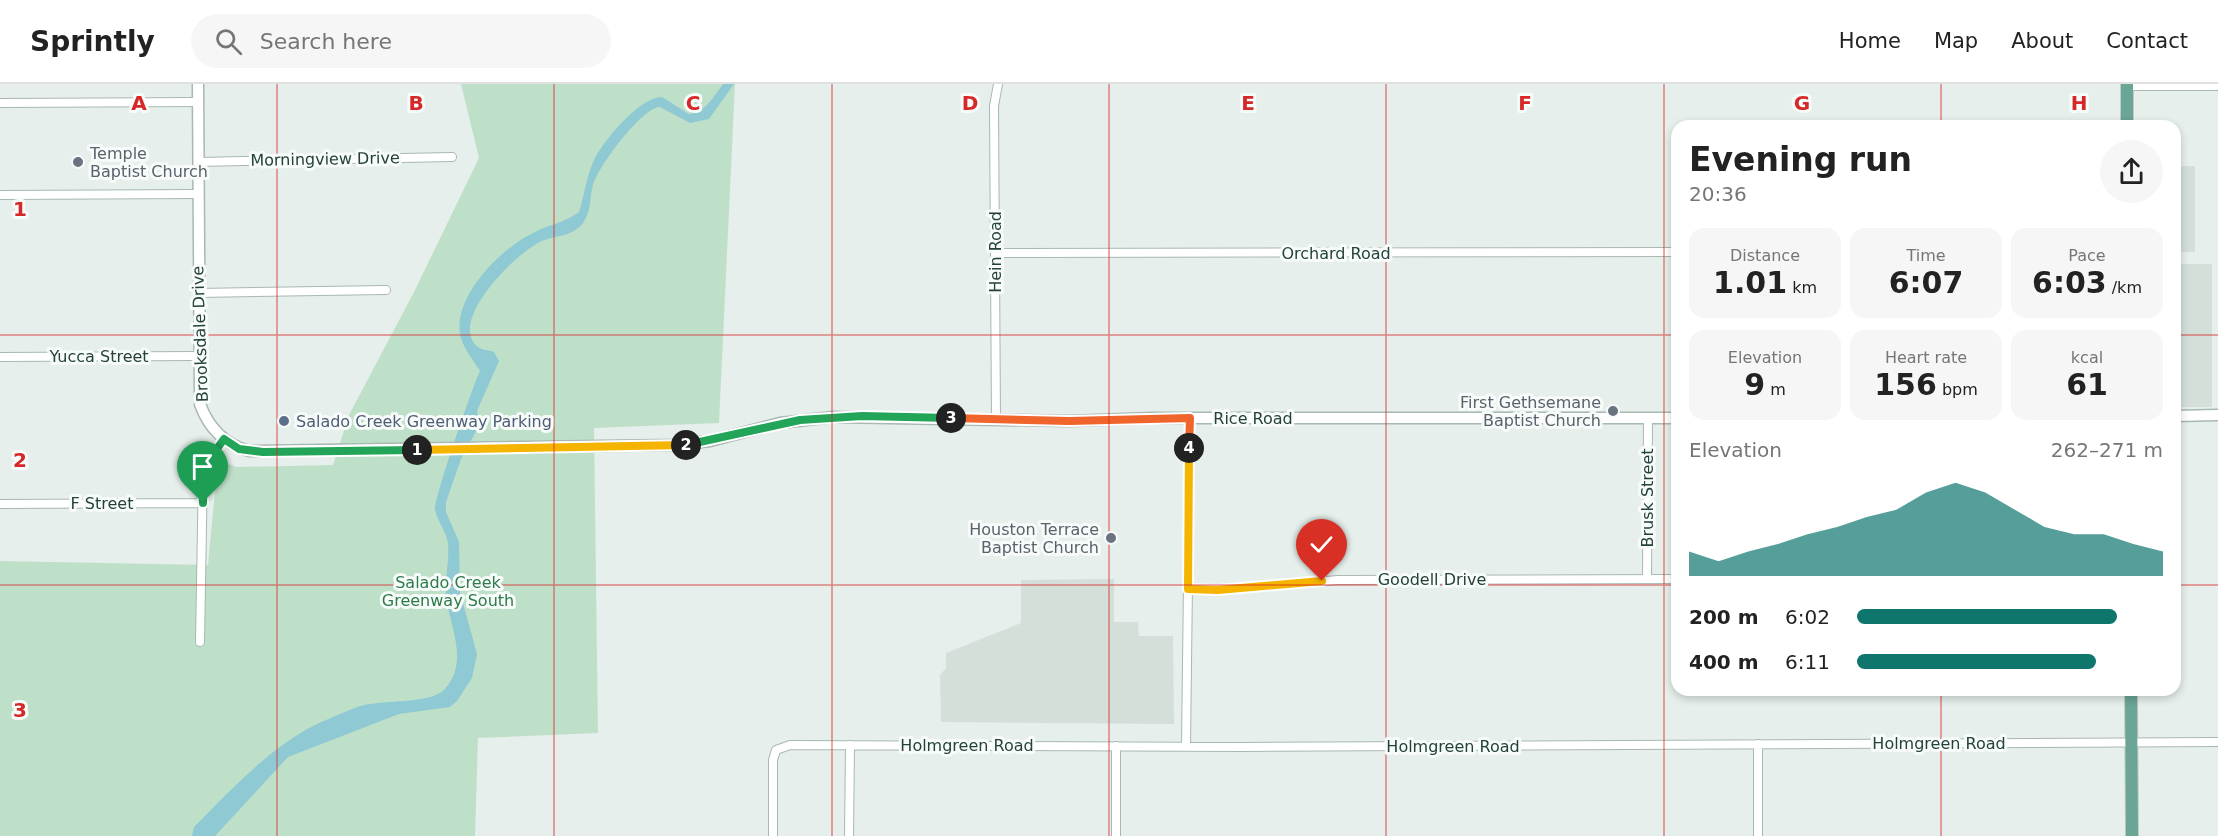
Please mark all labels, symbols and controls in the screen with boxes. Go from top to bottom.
search box [191,14,611,68]
text: Sprintly [30,25,155,58]
icon: search [212,25,245,58]
text: Search here [260,29,392,54]
text: Home [1839,29,1901,53]
text: Map [1934,29,1978,53]
text: About [2011,29,2073,53]
text: Contact [2106,29,2188,53]
text: A [131,91,147,115]
text: B [408,91,424,115]
text: C [686,91,700,115]
text: D [962,91,978,115]
text: E [1241,91,1255,115]
text: F [1518,91,1532,115]
text: G [1794,91,1810,115]
text: H [2071,91,2087,115]
text: Evening run [1689,140,1912,179]
button: share [2100,140,2163,203]
place label: Temple Baptist Church [89,144,208,181]
street label: Morningview Drive [250,148,400,170]
marker: Temple Baptist Church [71,155,85,169]
text: 20:36 [1689,182,1747,206]
text: 1 [13,197,27,221]
street label: Hein Road [986,211,1005,293]
street label: Orchard Road [1281,244,1391,263]
text: Distance [1730,246,1800,265]
text: Time [1906,246,1946,265]
text: Pace [2068,246,2106,265]
text: 1.01 [1713,265,1787,300]
text: 6:07 [1889,265,1963,300]
text: 6:03 [2032,265,2107,300]
street label: Brooksdale Drive [188,266,212,402]
text: km [1787,278,1817,297]
text: /km [2107,278,2142,297]
street label: Yucca Street [48,347,149,366]
text: Elevation [1728,348,1802,367]
text: Heart rate [1885,348,1967,367]
text: kcal [2071,348,2103,367]
text: 9 [1744,367,1765,402]
text: 156 [1874,367,1937,402]
text: 61 [2066,367,2108,402]
text: m [1765,380,1786,399]
text: bpm [1937,380,1978,399]
place label: First Gethsemane Baptist Church [1460,393,1601,430]
pin: 3 [936,403,966,433]
marker: First Gethsemane Baptist Church [1606,404,1620,418]
text: 3 [945,408,957,427]
street label: Rice Road [1213,409,1293,428]
place label: Salado Creek Greenway Parking [296,412,552,431]
marker: Salado Creek Greenway Parking [277,414,291,428]
pin: 2 [671,430,701,460]
pin: 4 [1174,433,1204,463]
pin: 1 [402,435,432,465]
text: 2 [680,435,692,454]
text: 4 [1183,438,1195,457]
text: Elevation [1689,438,1782,462]
text: 262–271 m [2051,438,2163,462]
text: 1 [411,440,423,459]
pin [177,441,228,503]
text: 2 [13,448,27,472]
street label: Brusk Street [1638,449,1657,548]
icon: arrive [186,450,219,483]
street label: F Street [71,494,133,513]
pin [1296,519,1347,581]
place label: Houston Terrace Baptist Church [969,520,1099,557]
icon: check [1305,528,1338,561]
marker: Houston Terrace Baptist Church [1104,531,1118,545]
street label: Goodell Drive [1378,570,1486,589]
park label: Salado Creek Greenway South [382,573,514,610]
text: 200 m [1689,605,1759,629]
text: 6:02 [1785,605,1830,629]
text: 400 m [1689,650,1759,674]
text: 6:11 [1785,650,1830,674]
text: 3 [13,698,27,722]
street label: Holmgreen Road [1872,734,2006,753]
street label: Holmgreen Road [900,736,1034,755]
street label: Holmgreen Road [1386,737,1520,756]

